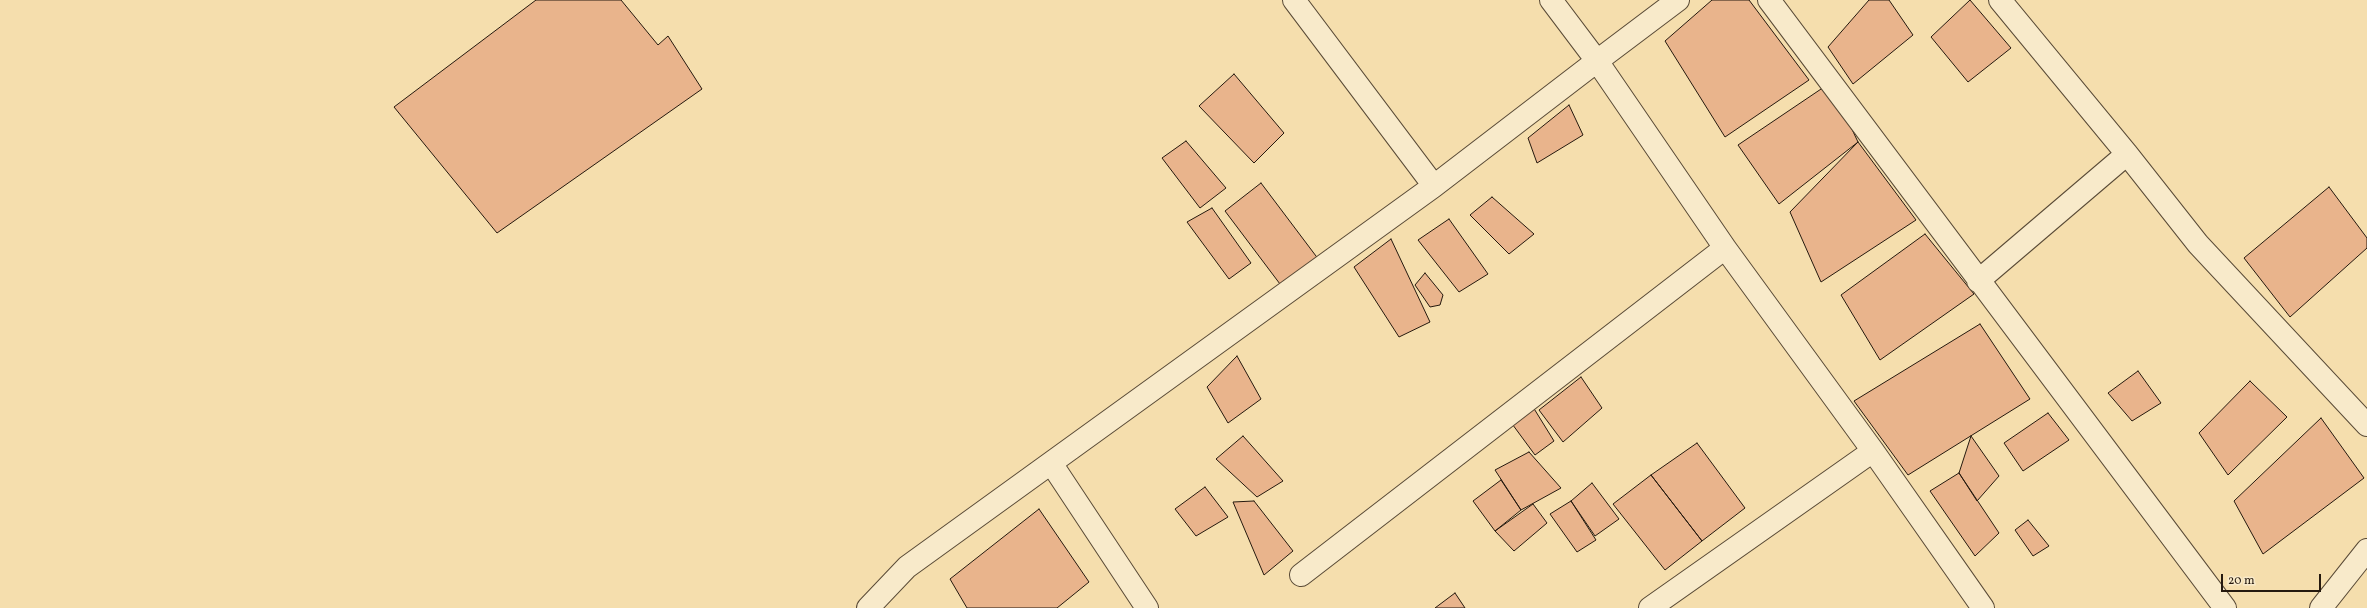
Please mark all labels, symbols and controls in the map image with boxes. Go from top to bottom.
scale bar [2223,566,2323,592]
text: 20 m [2228,573,2255,589]

